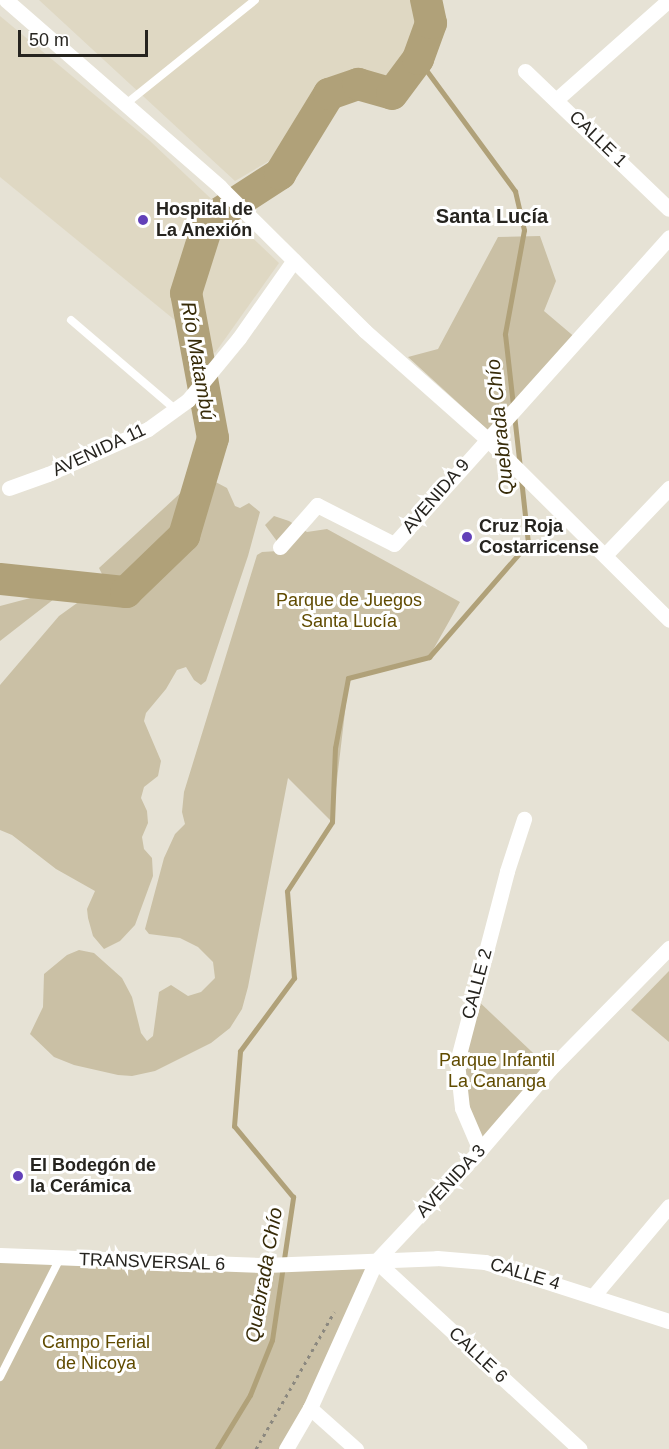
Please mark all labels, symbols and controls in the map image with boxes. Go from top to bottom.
scale bar [21,18,152,56]
text: 50 m [29,30,69,50]
street label: CALLE 1 [565,106,631,172]
place label: Hospital de La Anexión [156,199,253,242]
district label: Santa Lucía [436,204,548,228]
marker: Hospital de La Anexión [134,211,152,229]
water label: Río Matambú [176,300,220,422]
water label: Quebrada Chío [481,358,519,496]
street label: AVENIDA 11 [48,419,150,481]
street label: AVENIDA 9 [397,454,475,538]
place label: Cruz Roja Costarricense [479,516,599,558]
marker: Cruz Roja Costarricense [460,530,474,544]
park label: Parque de Juegos Santa Lucía [276,590,422,632]
street label: CALLE 2 [457,946,497,1022]
park label: Parque Infantil La Cananga [439,1050,555,1092]
street label: AVENIDA 3 [411,1140,491,1222]
place label: El Bodegón de la Cerámica [30,1155,156,1198]
marker: El Bodegón de la Cerámica [11,1169,25,1183]
water label: Quebrada Chío [240,1206,288,1344]
street label: TRANSVERSAL 6 [78,1249,226,1275]
street label: CALLE 4 [487,1253,563,1295]
street label: CALLE 6 [444,1323,512,1387]
park label: Campo Ferial de Nicoya [42,1332,150,1374]

